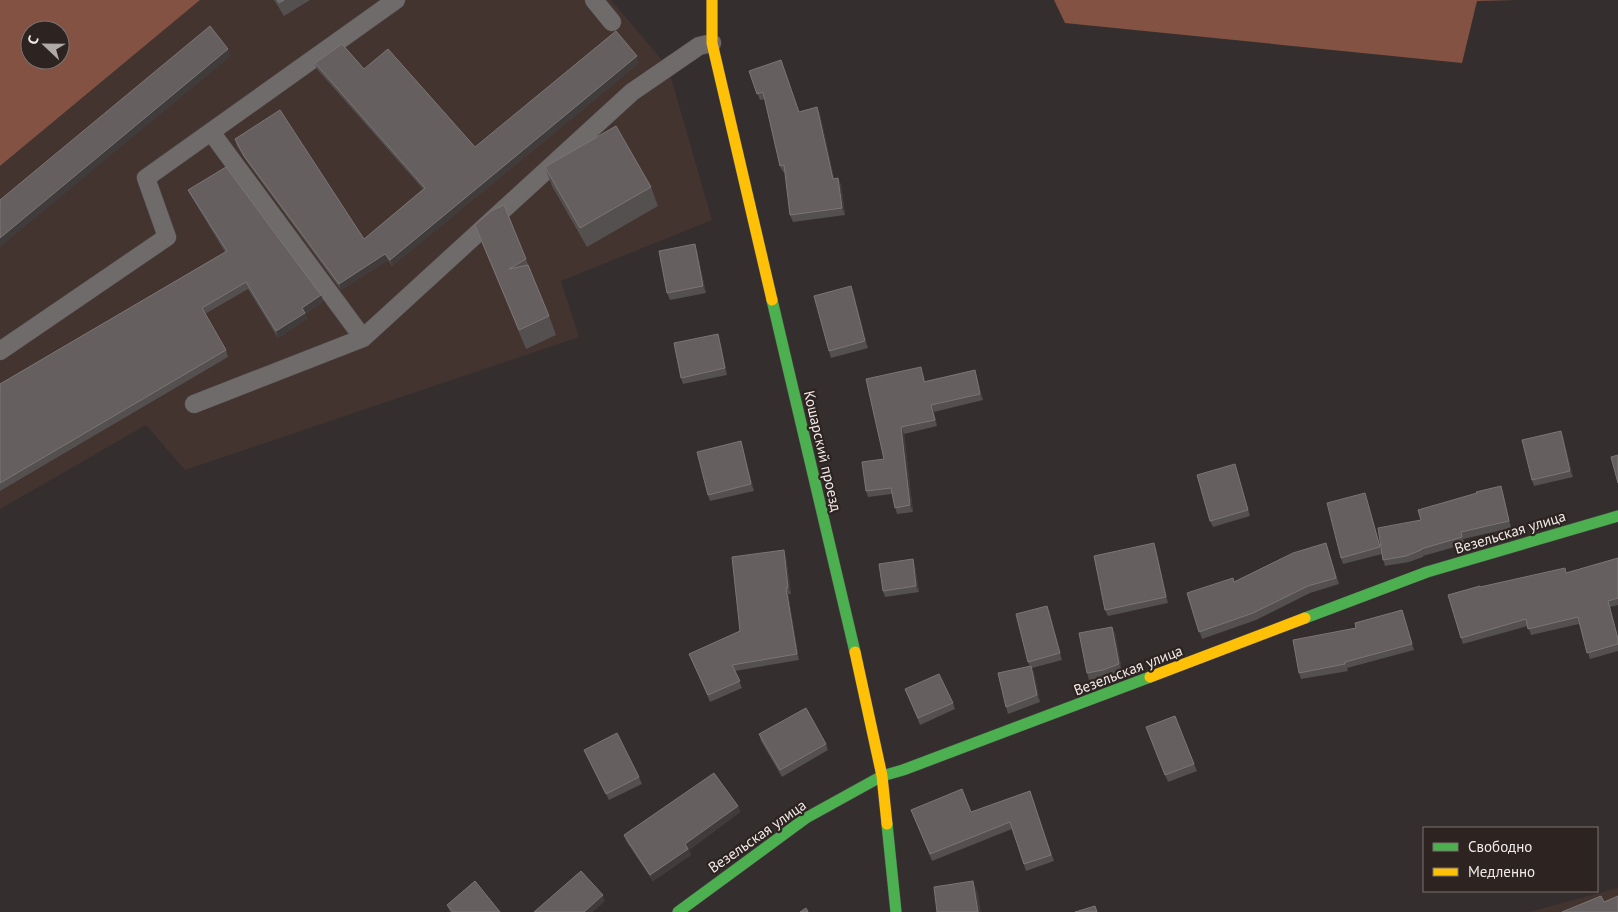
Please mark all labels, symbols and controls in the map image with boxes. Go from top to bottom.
north arrow [20,20,70,70]
text: С [23,33,43,47]
street label: Кошарский проезд [800,389,846,513]
street label: Везельская улица [1452,506,1568,558]
street label: Везельская улица [1071,640,1185,700]
street label: Везельская улица [704,795,810,877]
legend [1423,827,1598,892]
text: Свободно [1468,837,1532,856]
text: Медленно [1468,862,1535,881]

